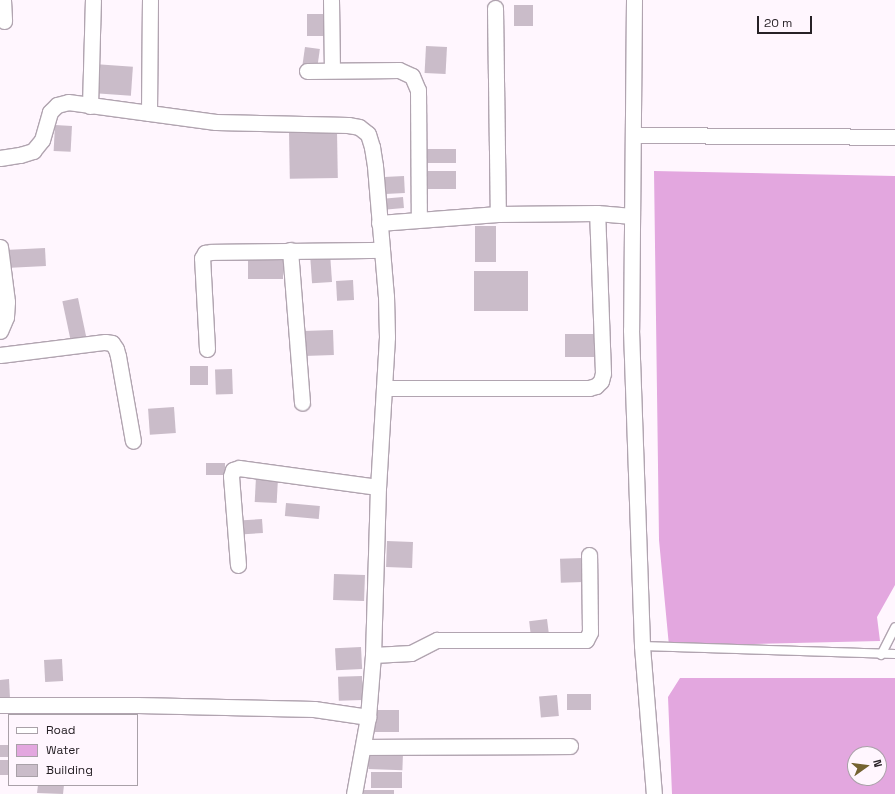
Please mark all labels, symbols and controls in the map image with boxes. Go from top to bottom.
scale bar [759,8,814,34]
text: 20 m [764,15,792,31]
legend [8,714,138,786]
text: Road [46,722,75,738]
text: Water [46,742,80,758]
north arrow [847,746,887,786]
text: N [870,758,885,769]
text: Building [46,762,93,778]

